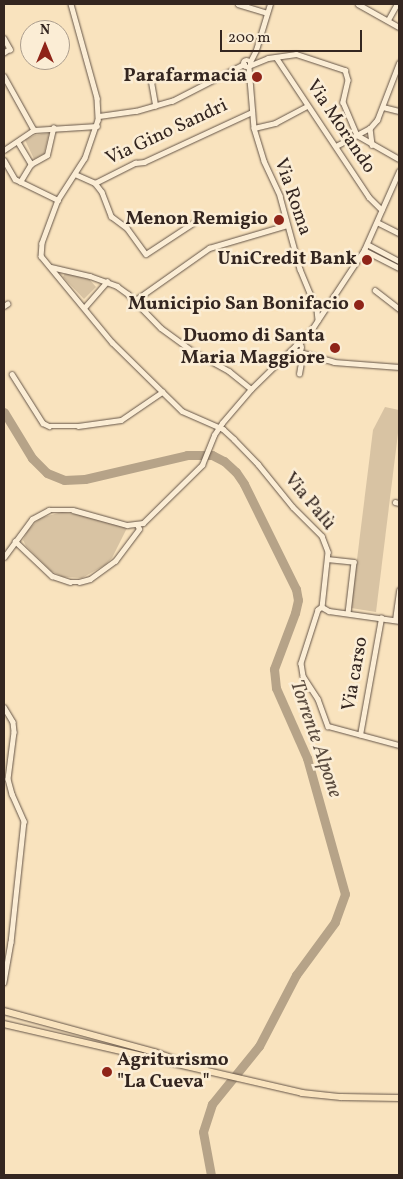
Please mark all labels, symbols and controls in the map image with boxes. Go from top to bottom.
north arrow [20,20,70,70]
scale bar [223,20,366,52]
text: N [40,21,50,40]
text: 200 m [228,28,271,49]
place label: Parafarmacia [124,66,247,88]
marker: Parafarmacia [251,71,263,83]
street label: Via Morando [300,76,380,178]
street label: Via Gino Sandri [103,95,231,171]
street label: Via Roma [268,155,316,239]
place label: Menon Remigio [125,209,268,231]
marker: Menon Remigio [272,213,286,227]
place label: UniCredit Bank [217,249,357,271]
marker: UniCredit Bank [361,254,373,266]
place label: Municipio San Bonifacio [128,294,349,316]
marker: Municipio San Bonifacio [353,299,365,311]
place label: Duomo di Santa Maria Maggiore [181,326,325,370]
marker: Duomo di Santa Maria Maggiore [329,342,341,354]
street label: Via Palù [278,469,340,535]
street label: Via carso [338,635,374,713]
water label: Torrente Alpone [284,677,346,801]
place label: Agriturismo "La Cueva" [117,1050,229,1094]
marker: Agriturismo "La Cueva" [101,1066,113,1078]

